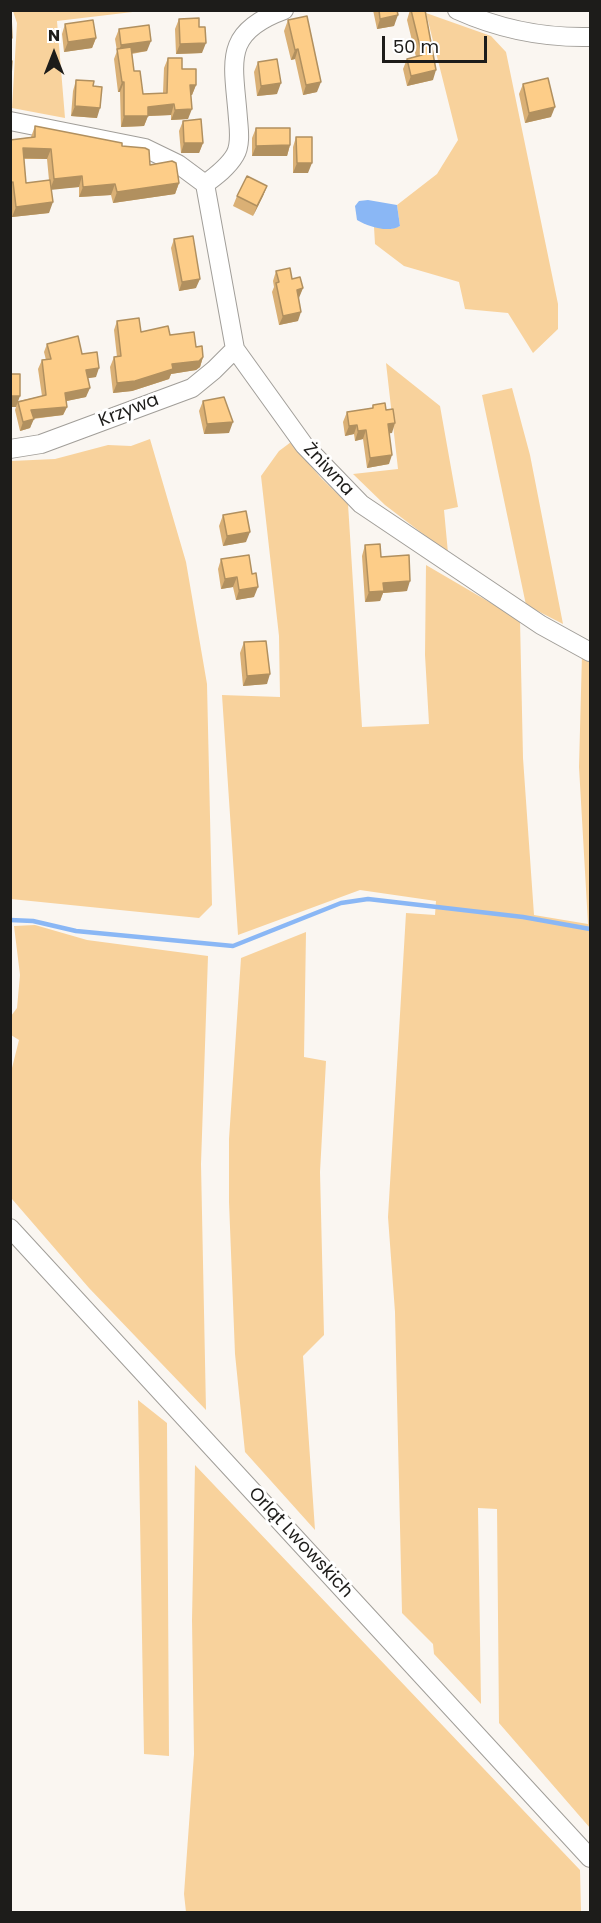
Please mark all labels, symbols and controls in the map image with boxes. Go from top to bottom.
north arrow [24,24,84,84]
text: N [48,24,60,47]
scale bar [385,24,490,62]
text: 50 m [393,34,439,59]
street label: Krzywa [96,390,162,432]
street label: Żniwna [298,439,358,501]
street label: Orląt Lwowskich [243,1483,357,1603]

